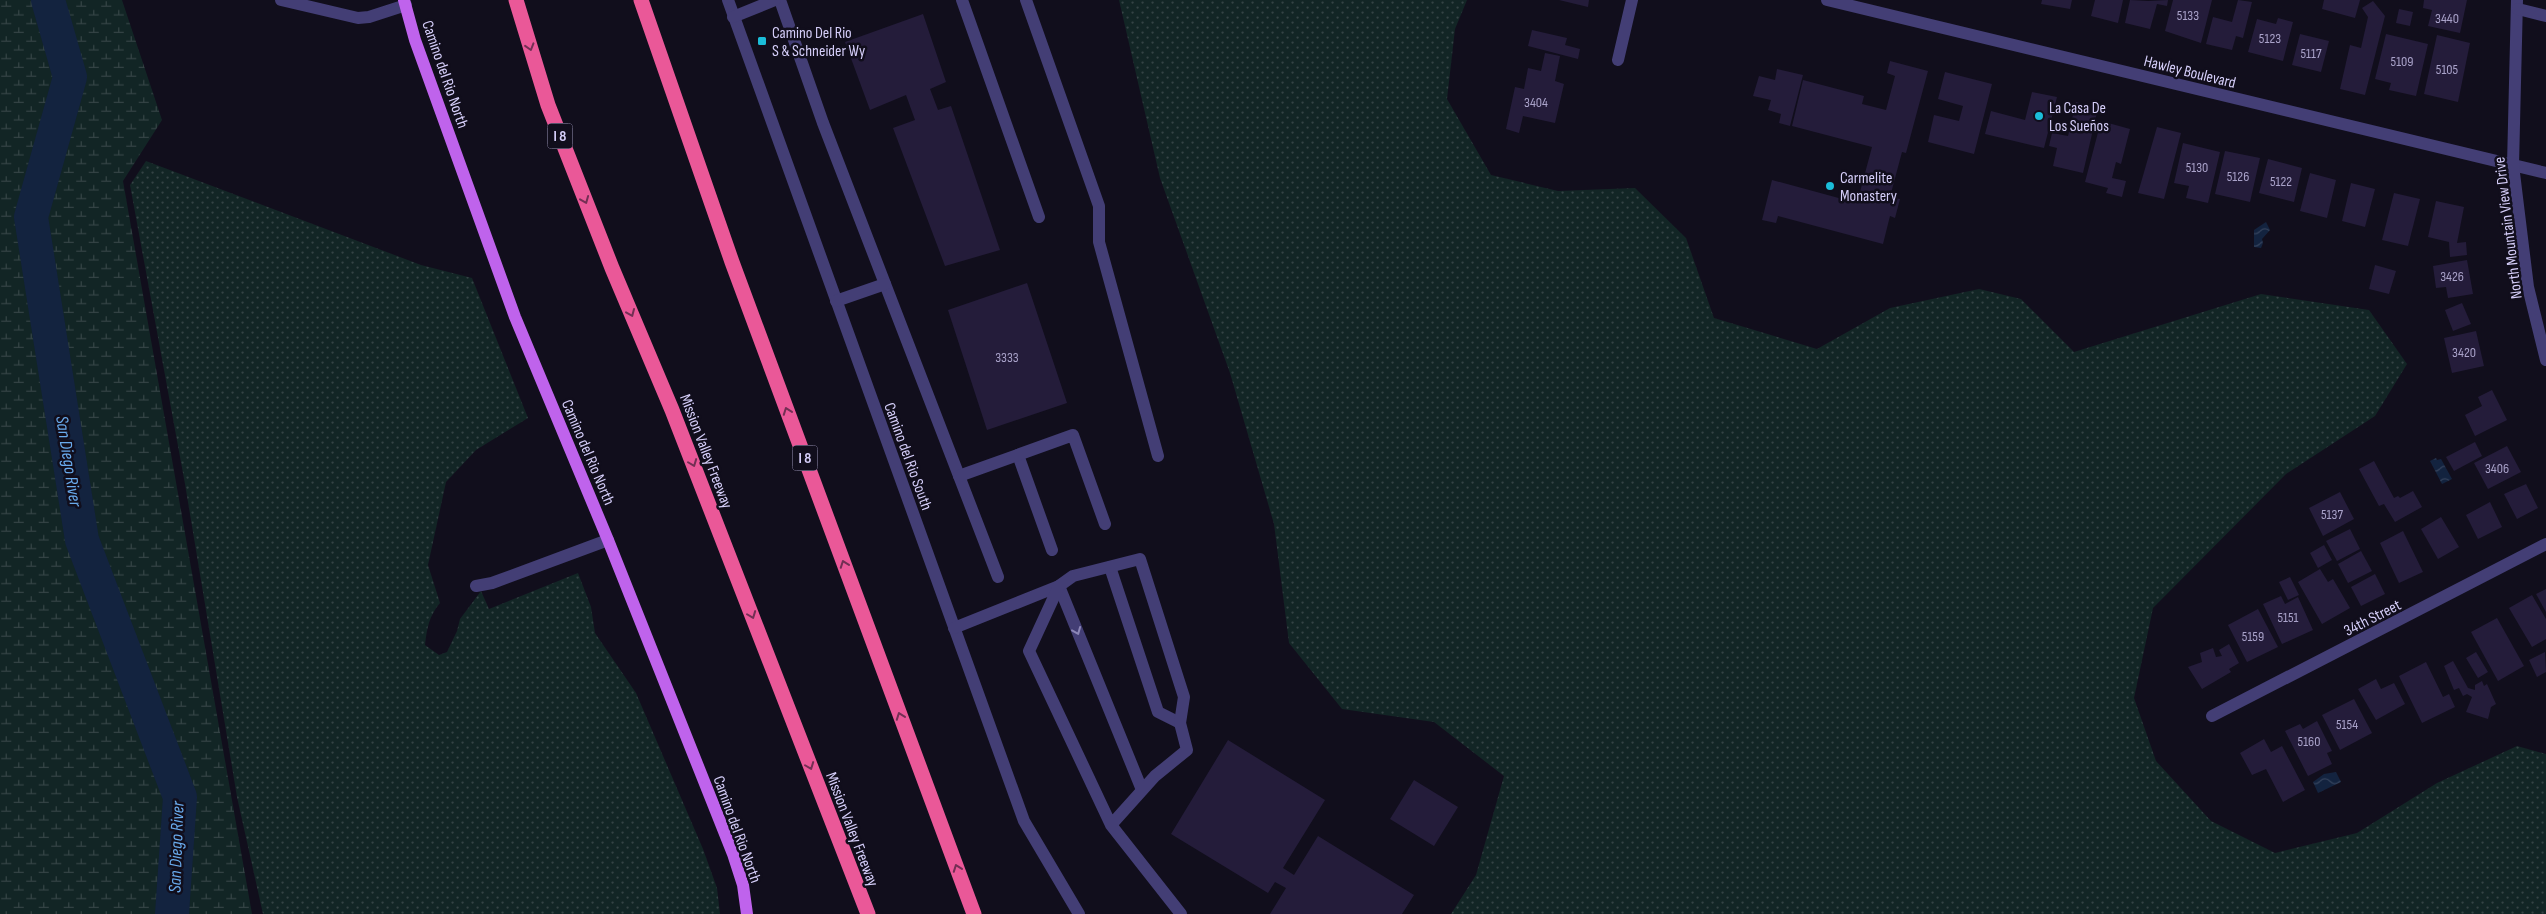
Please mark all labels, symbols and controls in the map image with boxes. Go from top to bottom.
house number: 5133 [2177,7,2199,24]
house number: 3440 [2435,10,2459,27]
street label: Camino del Rio North [417,18,472,131]
place label: Camino Del Rio S & Schneider Wy [772,24,865,61]
house number: 5123 [2259,30,2281,47]
marker: Camino Del Rio S & Schneider Wy [756,35,768,47]
one-way arrow [525,42,535,50]
house number: 5117 [2301,45,2322,62]
street label: Hawley Boulevard [2142,52,2238,93]
house number: 5109 [2391,53,2413,70]
house number: 5105 [2436,61,2459,78]
house number: 3404 [1524,94,1548,111]
place label: La Casa De Los Sueños [2049,99,2109,136]
marker: La Casa De Los Sueños [2033,110,2045,122]
road number: I 8 [548,124,572,148]
street label: North Mountain View Drive [2490,156,2527,300]
house number: 5130 [2186,159,2208,176]
house number: 5126 [2227,168,2249,185]
place label: Carmelite Monastery [1840,169,1897,206]
house number: 5122 [2270,173,2292,190]
marker: Carmelite Monastery [1824,180,1836,192]
one-way arrow [579,195,589,203]
house number: 3426 [2440,268,2464,285]
one-way arrow [625,308,636,317]
house number: 3420 [2452,344,2476,361]
house number: 3333 [995,349,1019,366]
street label: Mission Valley Freeway [675,392,736,511]
street label: Camino del Rio North [557,397,618,508]
street label: Camino del Rio South [879,400,936,513]
one-way arrow [783,407,793,416]
water label: San Diego River [51,414,86,509]
road number: I 8 [792,446,818,470]
one-way arrow [687,458,697,467]
house number: 3406 [2485,460,2509,477]
house number: 5137 [2321,506,2343,523]
one-way arrow [840,560,850,568]
street label: 34th Street [2341,596,2404,641]
house number: 5151 [2277,609,2299,626]
one-way arrow [745,610,756,619]
one-way arrow [1071,626,1081,635]
house number: 5159 [2242,628,2264,645]
one-way arrow [896,712,906,721]
house number: 5154 [2336,716,2358,733]
house number: 5160 [2298,733,2320,750]
one-way arrow [804,761,815,770]
street label: Mission Valley Freeway [821,770,882,889]
street label: Camino del Rio North [708,773,765,886]
water label: San Diego River [164,800,189,893]
one-way arrow [953,864,963,873]

